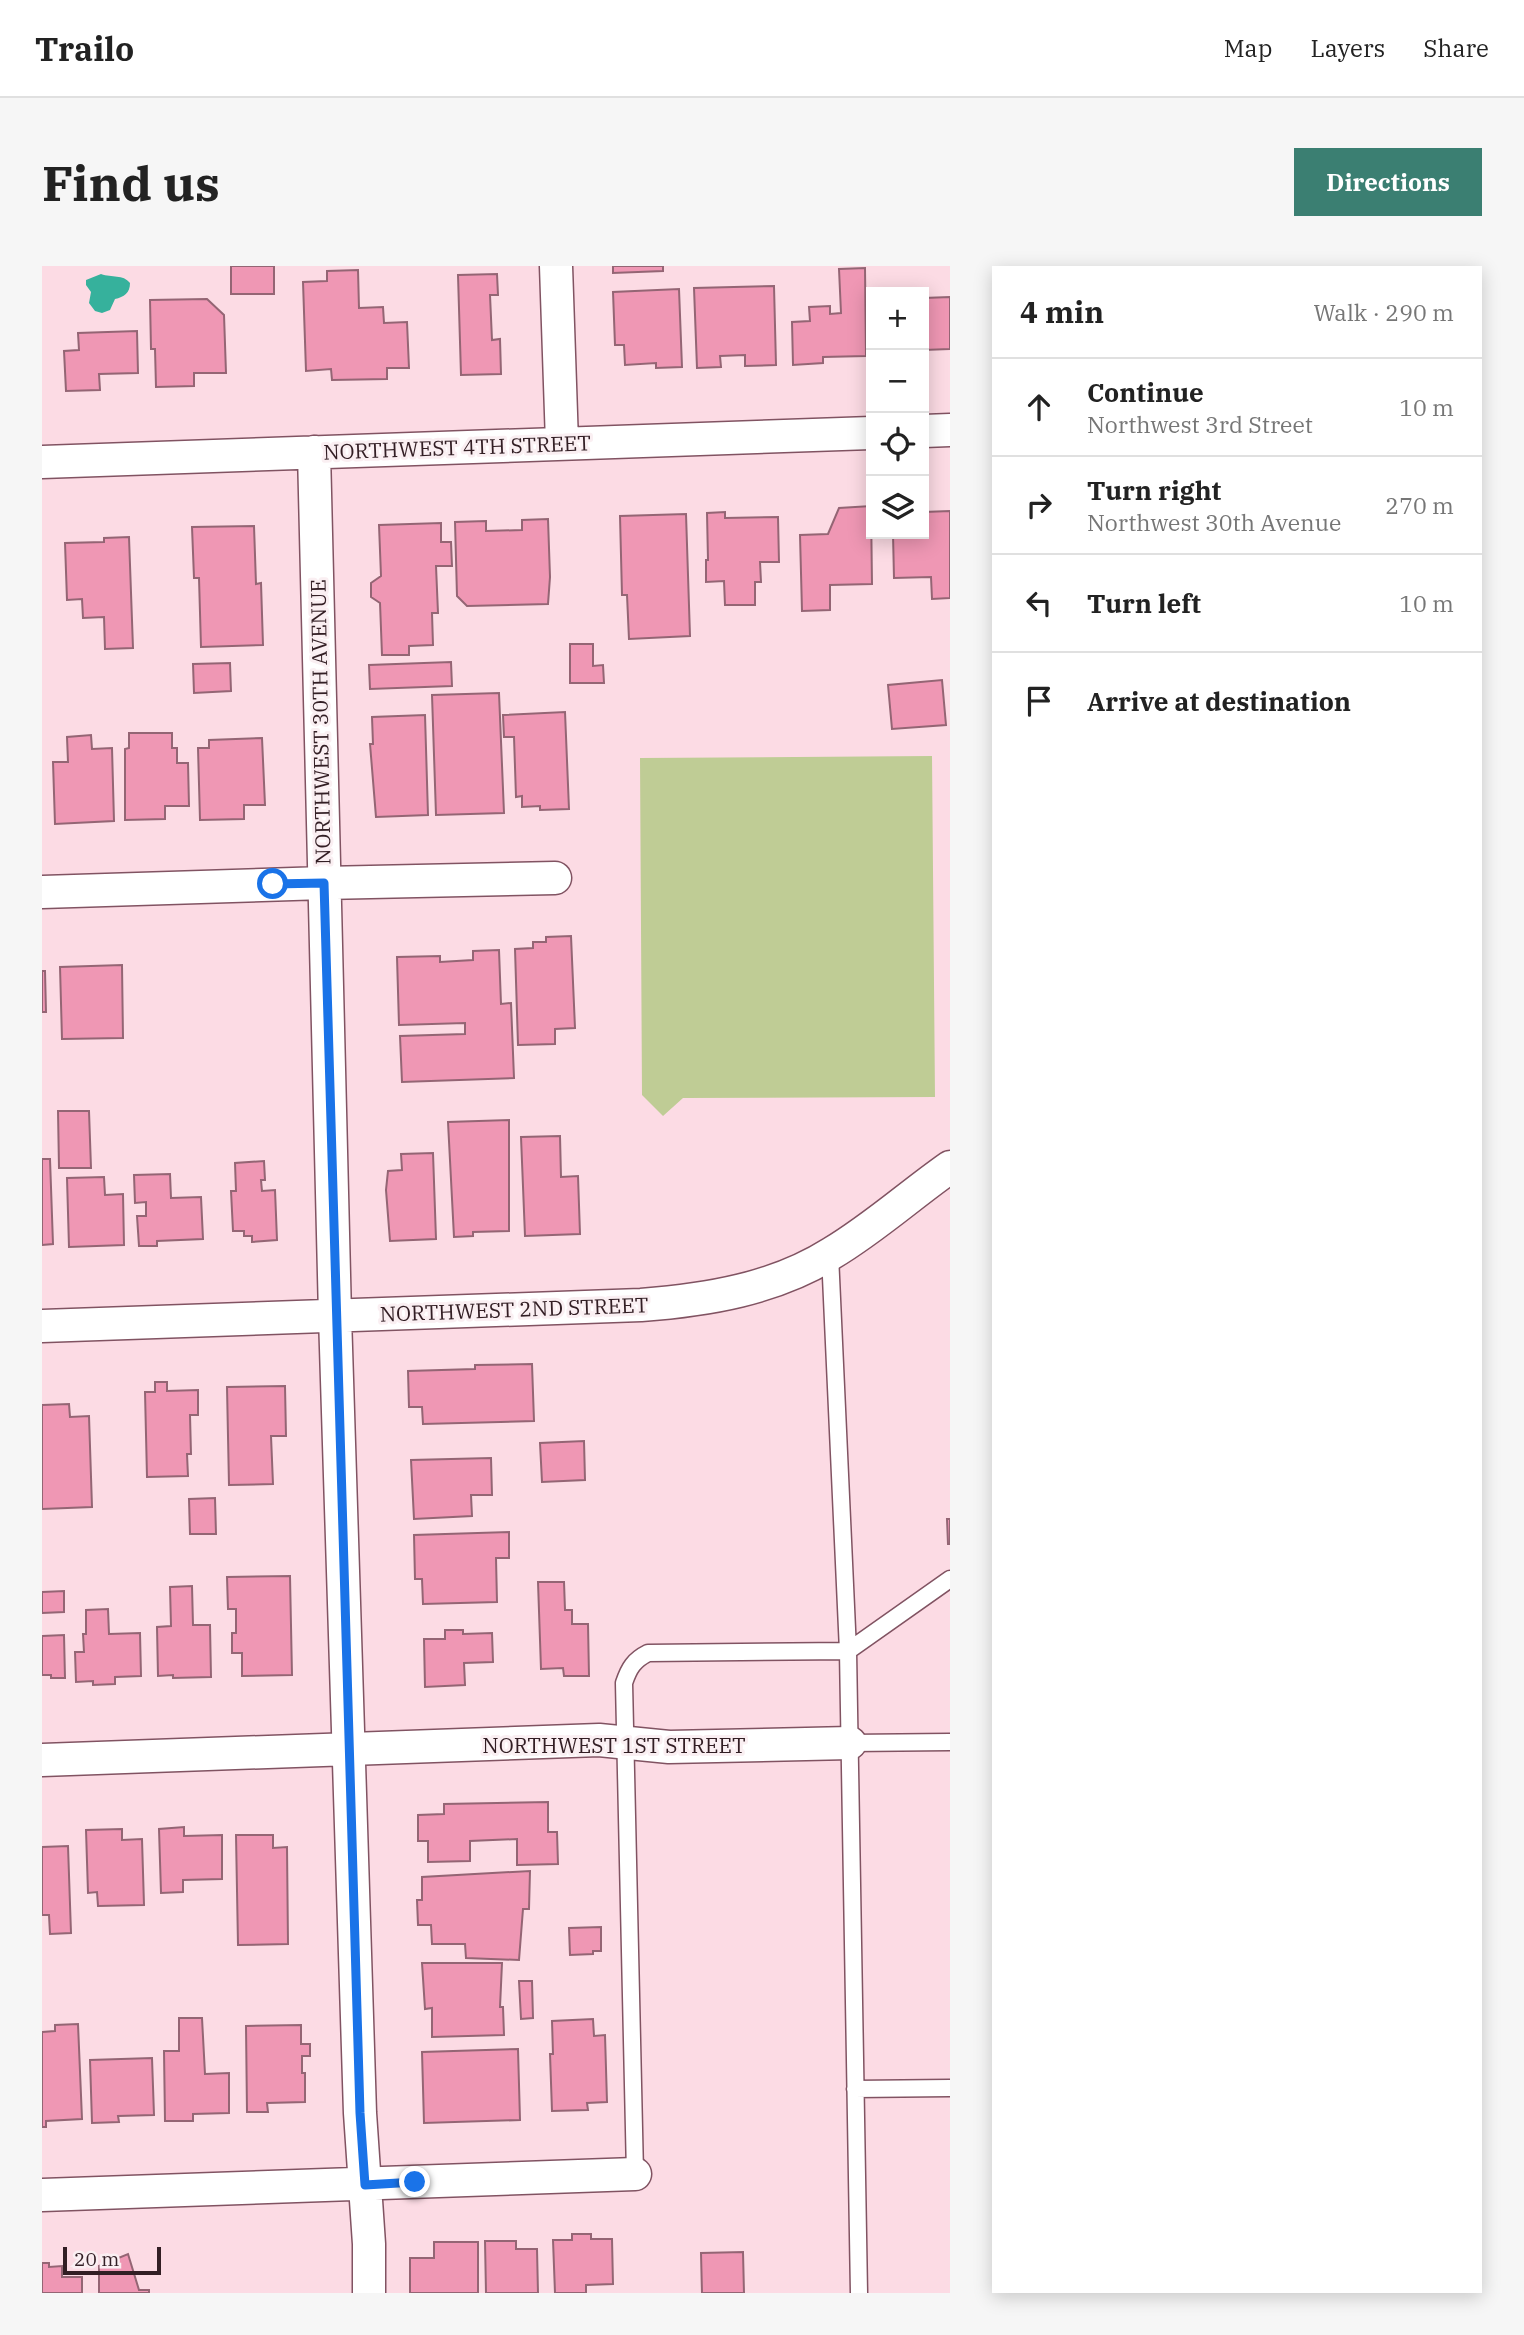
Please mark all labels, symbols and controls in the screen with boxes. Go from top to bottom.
text: Trailo [35,27,134,70]
text: Map [1224,32,1272,64]
text: Layers [1310,32,1385,64]
text: Share [1423,32,1489,64]
button: Directions [1294,148,1482,216]
text: Find us [42,151,220,214]
map controls [866,287,929,539]
button: + [866,287,929,350]
text: 4 min [1020,292,1104,331]
text: Walk · 290 m [1313,297,1454,327]
button: − [866,350,929,413]
text: Continue [1087,375,1204,409]
icon: ahead [1020,388,1058,426]
text: 10 m [1399,392,1454,422]
text: Northwest 3rd Street [1087,409,1313,439]
button: locate [866,413,929,476]
street label: NORTHWEST 4TH STREET [323,428,591,466]
text: Turn right [1087,473,1221,507]
button: layers [866,476,929,539]
icon: right [1020,486,1058,524]
text: 270 m [1385,490,1454,520]
text: Northwest 30th Avenue [1087,507,1341,537]
street label: NORTHWEST 30TH AVENUE [304,579,336,865]
icon: left [1020,584,1058,622]
text: Turn left [1087,586,1201,620]
text: 10 m [1399,588,1454,618]
icon: arrive [1020,682,1058,720]
text: Arrive at destination [1087,684,1351,718]
route start [257,868,288,899]
street label: NORTHWEST 2ND STREET [379,1290,649,1328]
street label: NORTHWEST 1ST STREET [482,1731,746,1759]
route end [399,2166,430,2197]
scale bar [63,2244,161,2276]
text: 20 m [74,2247,119,2271]

